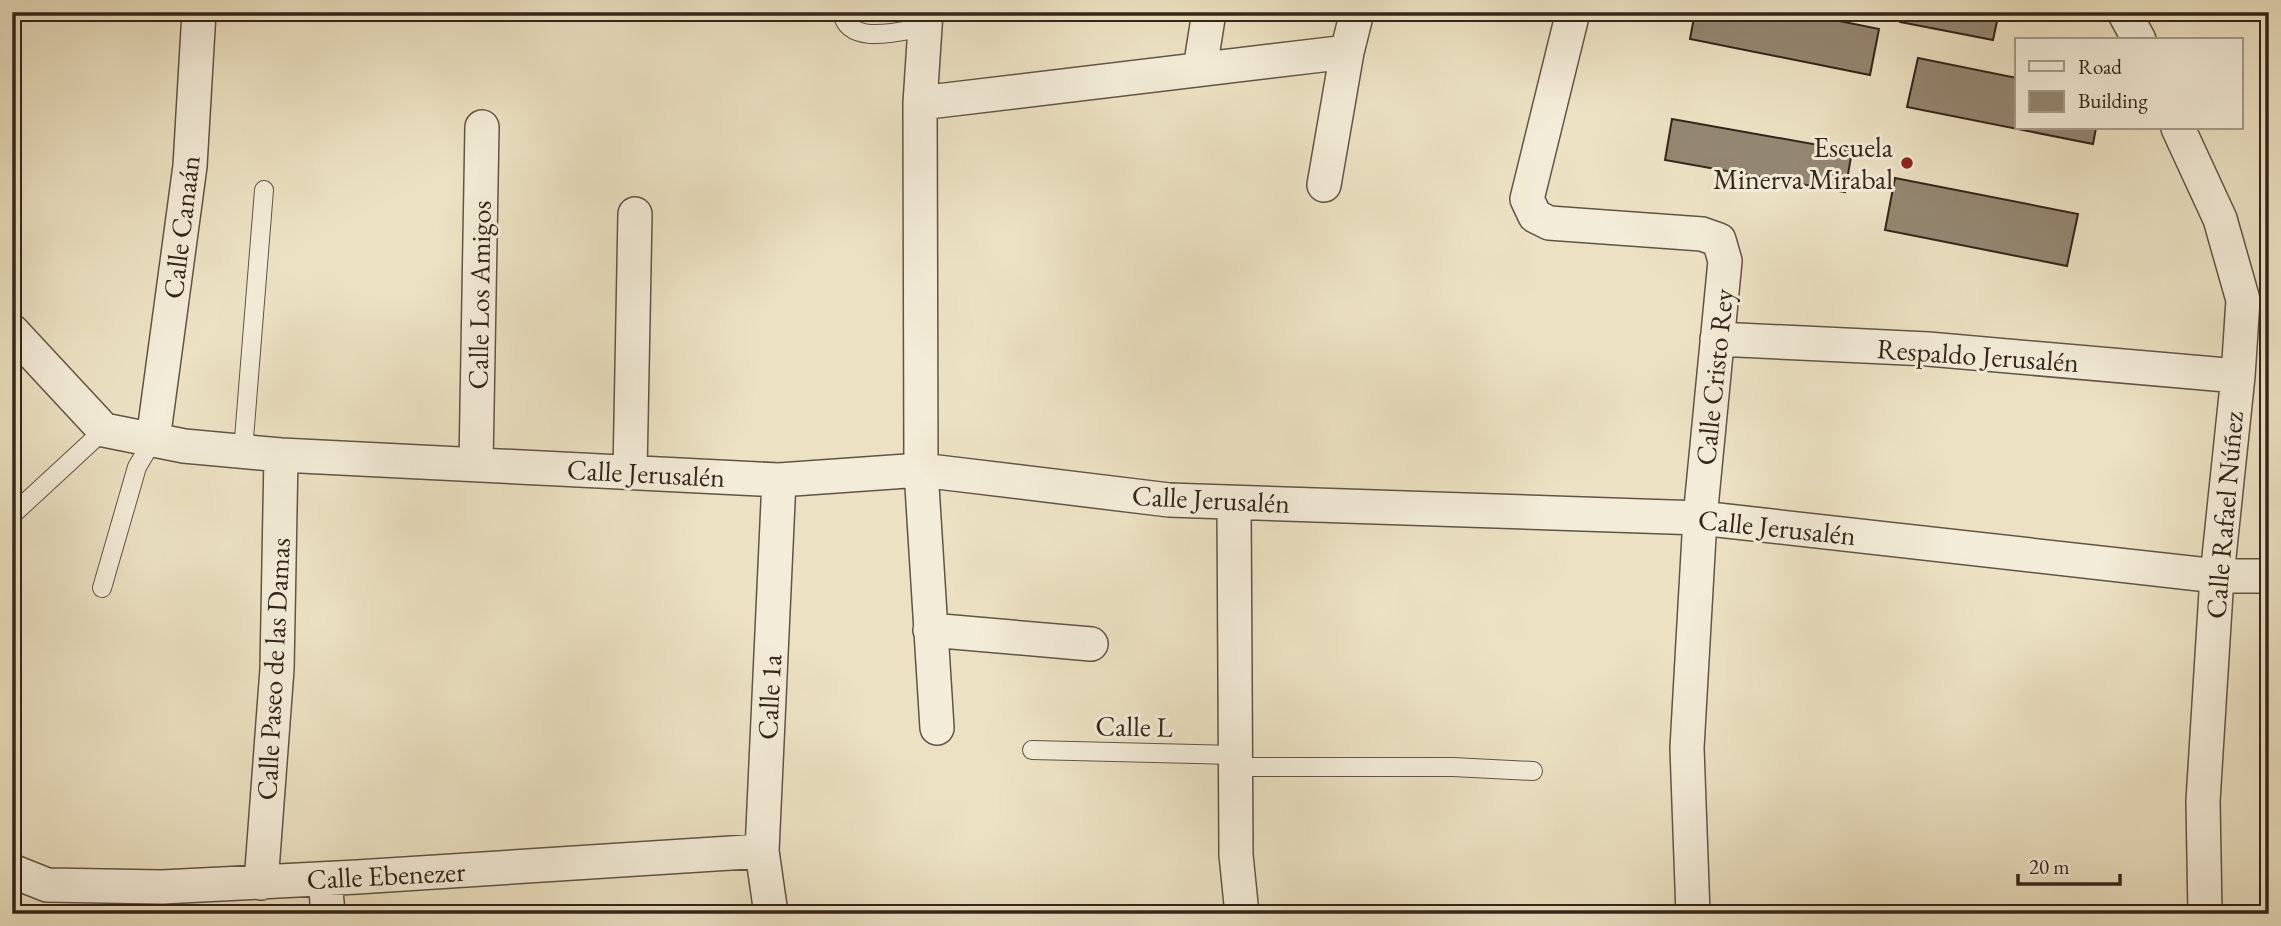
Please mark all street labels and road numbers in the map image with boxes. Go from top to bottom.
street label: Calle Canaán [154,153,208,301]
street label: Calle Los Amigos [459,200,499,390]
street label: Calle Cristo Rey [1687,286,1741,467]
street label: Respaldo Jerusalén [1876,330,2081,380]
street label: Calle Rafael Núñez [2197,409,2251,620]
street label: Calle Jerusalén [566,451,726,495]
street label: Calle Jerusalén [1131,477,1291,521]
street label: Calle Jerusalén [1696,501,1858,553]
street label: Calle Paseo de las Damas [248,537,298,801]
street label: Calle 1a [749,652,789,741]
street label: Calle L [1095,707,1174,745]
street label: Calle Ebenezer [306,853,467,897]

